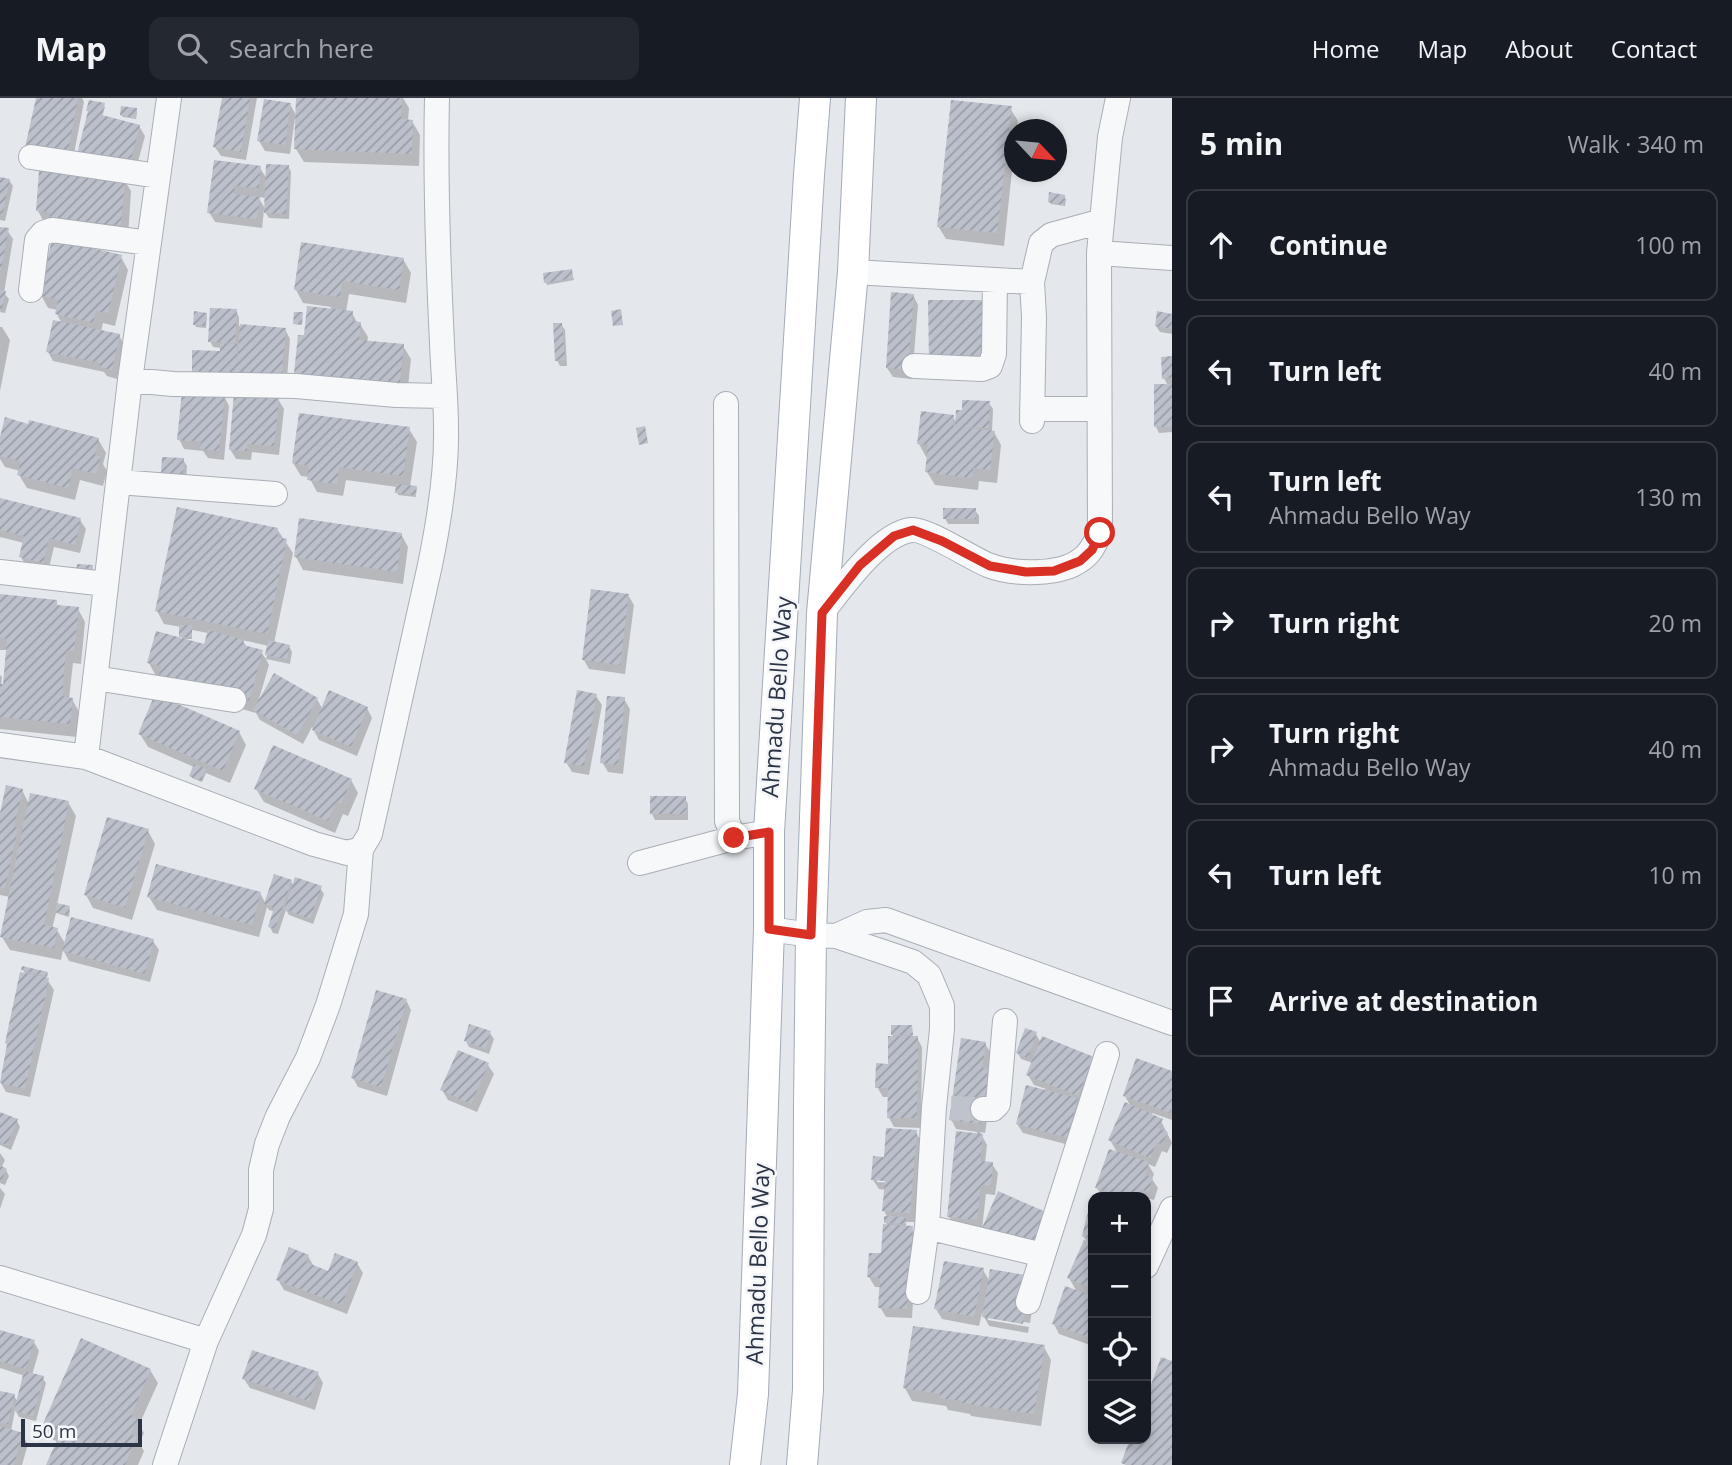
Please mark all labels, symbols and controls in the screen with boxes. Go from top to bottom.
search box [149,17,639,80]
text: Map [35,26,107,71]
icon: search [173,29,211,67]
text: Search here [229,30,374,66]
text: Home [1312,32,1380,65]
text: Map [1418,32,1467,65]
text: About [1505,32,1573,65]
text: Contact [1611,32,1697,65]
north arrow [1004,119,1067,182]
text: 5 min [1200,123,1283,164]
text: Walk · 340 m [1567,128,1704,160]
icon: ahead [1202,226,1240,264]
text: Continue [1269,227,1388,263]
text: 100 m [1635,229,1702,261]
icon: left [1202,352,1240,390]
text: Turn left [1269,353,1381,389]
text: 40 m [1648,355,1702,387]
text: Turn left [1269,463,1381,499]
icon: left [1202,478,1240,516]
text: 130 m [1635,481,1702,513]
text: Ahmadu Bello Way [1269,499,1471,531]
route start [1084,517,1115,548]
street label: Ahmadu Bello Way [753,595,799,799]
icon: right [1202,604,1240,642]
text: Turn right [1269,605,1400,641]
text: 20 m [1648,607,1702,639]
text: Turn right [1269,715,1400,751]
icon: right [1202,730,1240,768]
text: 40 m [1648,733,1702,765]
text: Ahmadu Bello Way [1269,751,1471,783]
route end [718,822,749,853]
icon: left [1202,856,1240,894]
text: Turn left [1269,857,1381,893]
text: 10 m [1648,859,1702,891]
icon: arrive [1202,982,1240,1020]
text: Arrive at destination [1269,983,1538,1019]
street label: Ahmadu Bello Way [737,1162,777,1365]
map controls [1088,1192,1151,1444]
button: + [1088,1192,1151,1255]
button: − [1088,1255,1151,1318]
button: locate [1088,1318,1151,1381]
button: layers [1088,1381,1151,1444]
scale bar [21,1416,142,1448]
text: 50 m [32,1418,76,1444]

